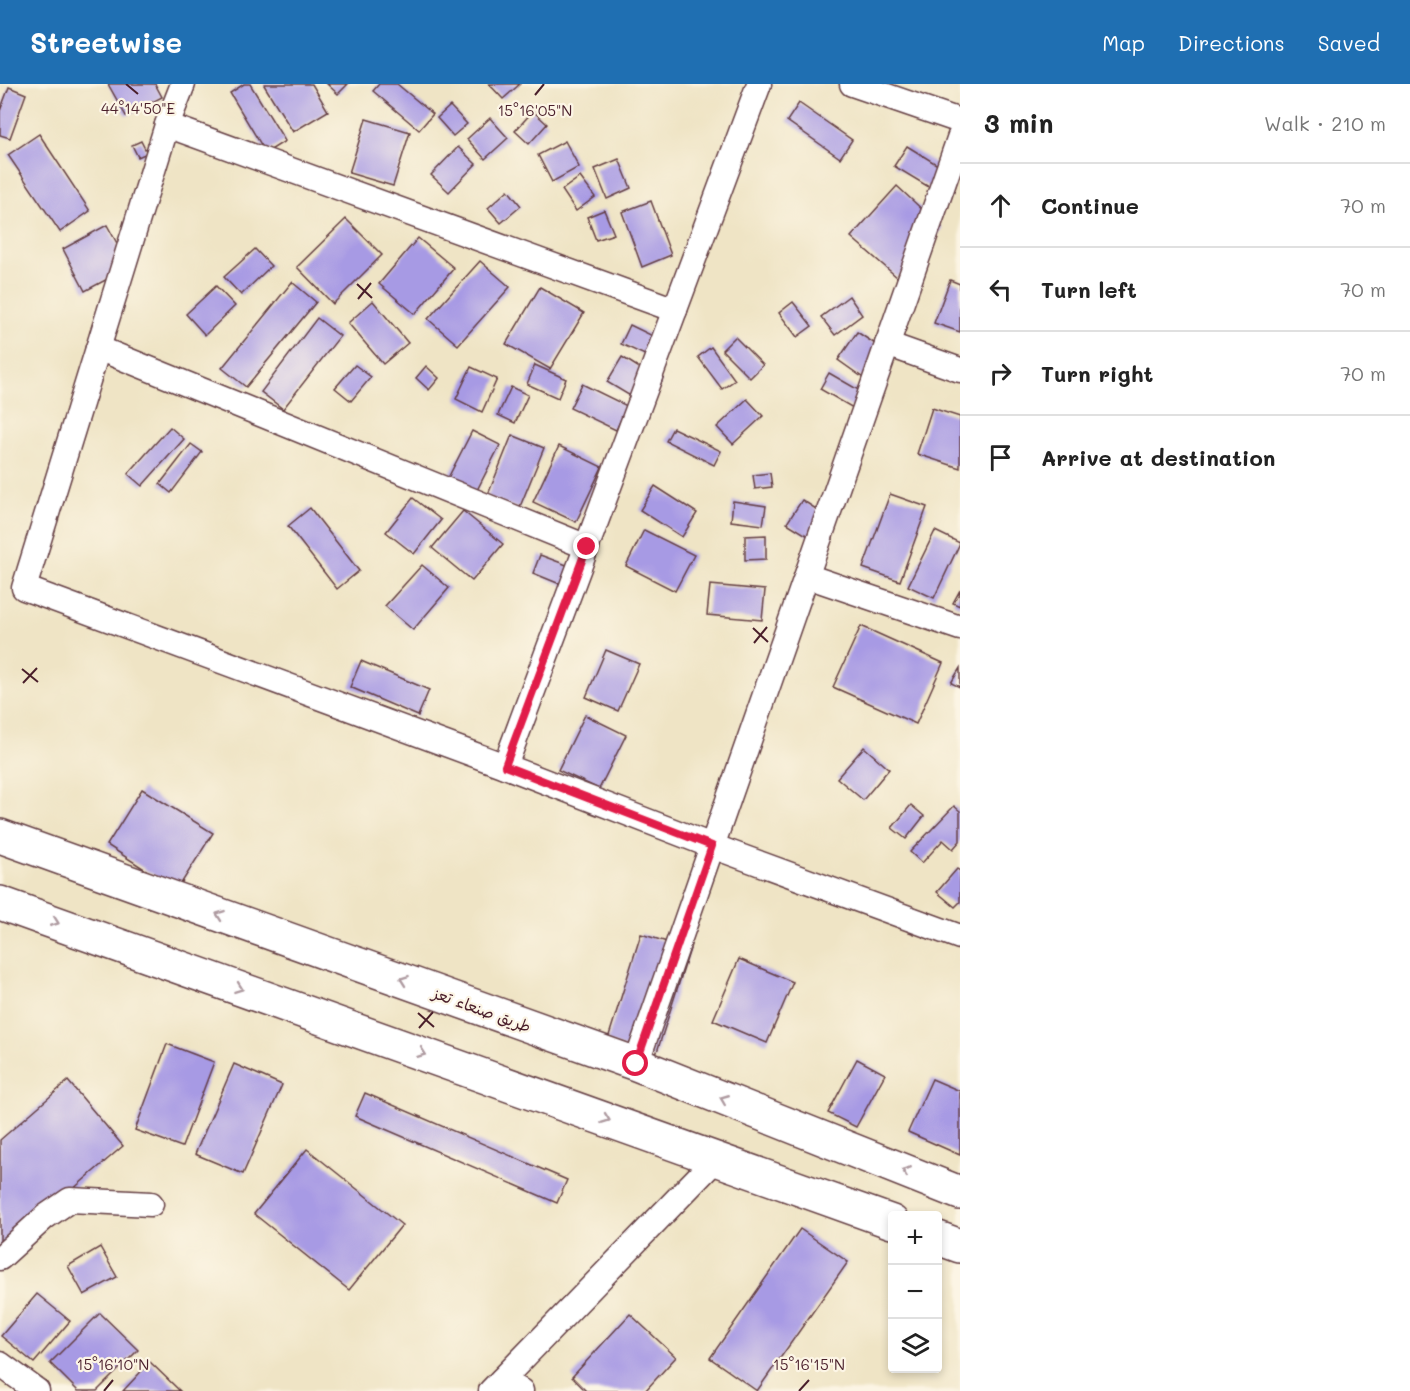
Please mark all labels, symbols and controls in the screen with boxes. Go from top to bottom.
text: Streetwise [30,24,182,60]
text: Map [1102,29,1145,56]
text: Directions [1178,29,1285,56]
text: Saved [1318,29,1380,56]
text: 44°14'50"E [101,98,175,118]
text: 15°16'05"N [498,100,572,120]
text: 3 min [984,106,1053,140]
text: Walk · 210 m [1264,110,1386,136]
icon: ahead [984,189,1017,222]
text: Continue [1041,191,1139,220]
text: 70 m [1340,192,1386,218]
icon: left [984,273,1017,306]
text: Turn left [1041,275,1137,304]
text: 70 m [1340,276,1386,302]
icon: right [984,357,1017,390]
text: Turn right [1041,359,1153,388]
text: 70 m [1340,360,1386,386]
icon: arrive [984,441,1017,474]
text: Arrive at destination [1041,443,1276,472]
route end [573,533,599,559]
one-way arrow [215,909,226,922]
one-way arrow [49,915,60,928]
one-way arrow [399,975,410,988]
one-way arrow [233,980,244,993]
street label: طريق صنعاء تعز [428,981,534,1037]
one-way arrow [417,1046,427,1059]
route start [622,1050,648,1076]
one-way arrow [720,1094,731,1106]
one-way arrow [600,1111,611,1124]
one-way arrow [901,1166,912,1178]
map controls [888,1211,942,1373]
button: + [888,1211,942,1265]
button: − [888,1265,942,1319]
button: layers [888,1319,942,1373]
text: 15°16'10"N [77,1354,149,1374]
text: 15°16'15"N [773,1354,845,1374]

